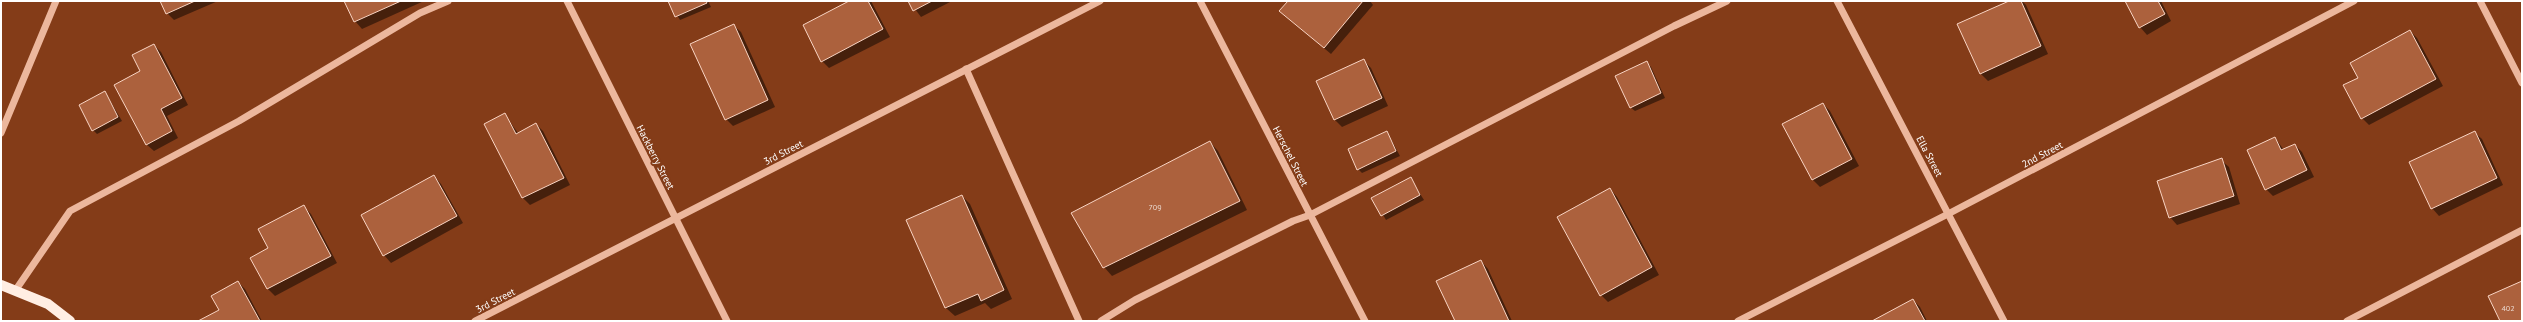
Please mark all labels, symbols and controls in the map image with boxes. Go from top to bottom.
street label: Hackberry Street [634,123,678,192]
street label: Herschel Street [1270,124,1312,189]
street label: Ella Street [1913,134,1946,179]
street label: 3rd Street [761,137,806,168]
street label: 2nd Street [2020,138,2065,171]
house number: 709 [1148,202,1162,212]
street label: 3rd Street [473,285,518,316]
house number: 402 [2501,303,2515,313]

